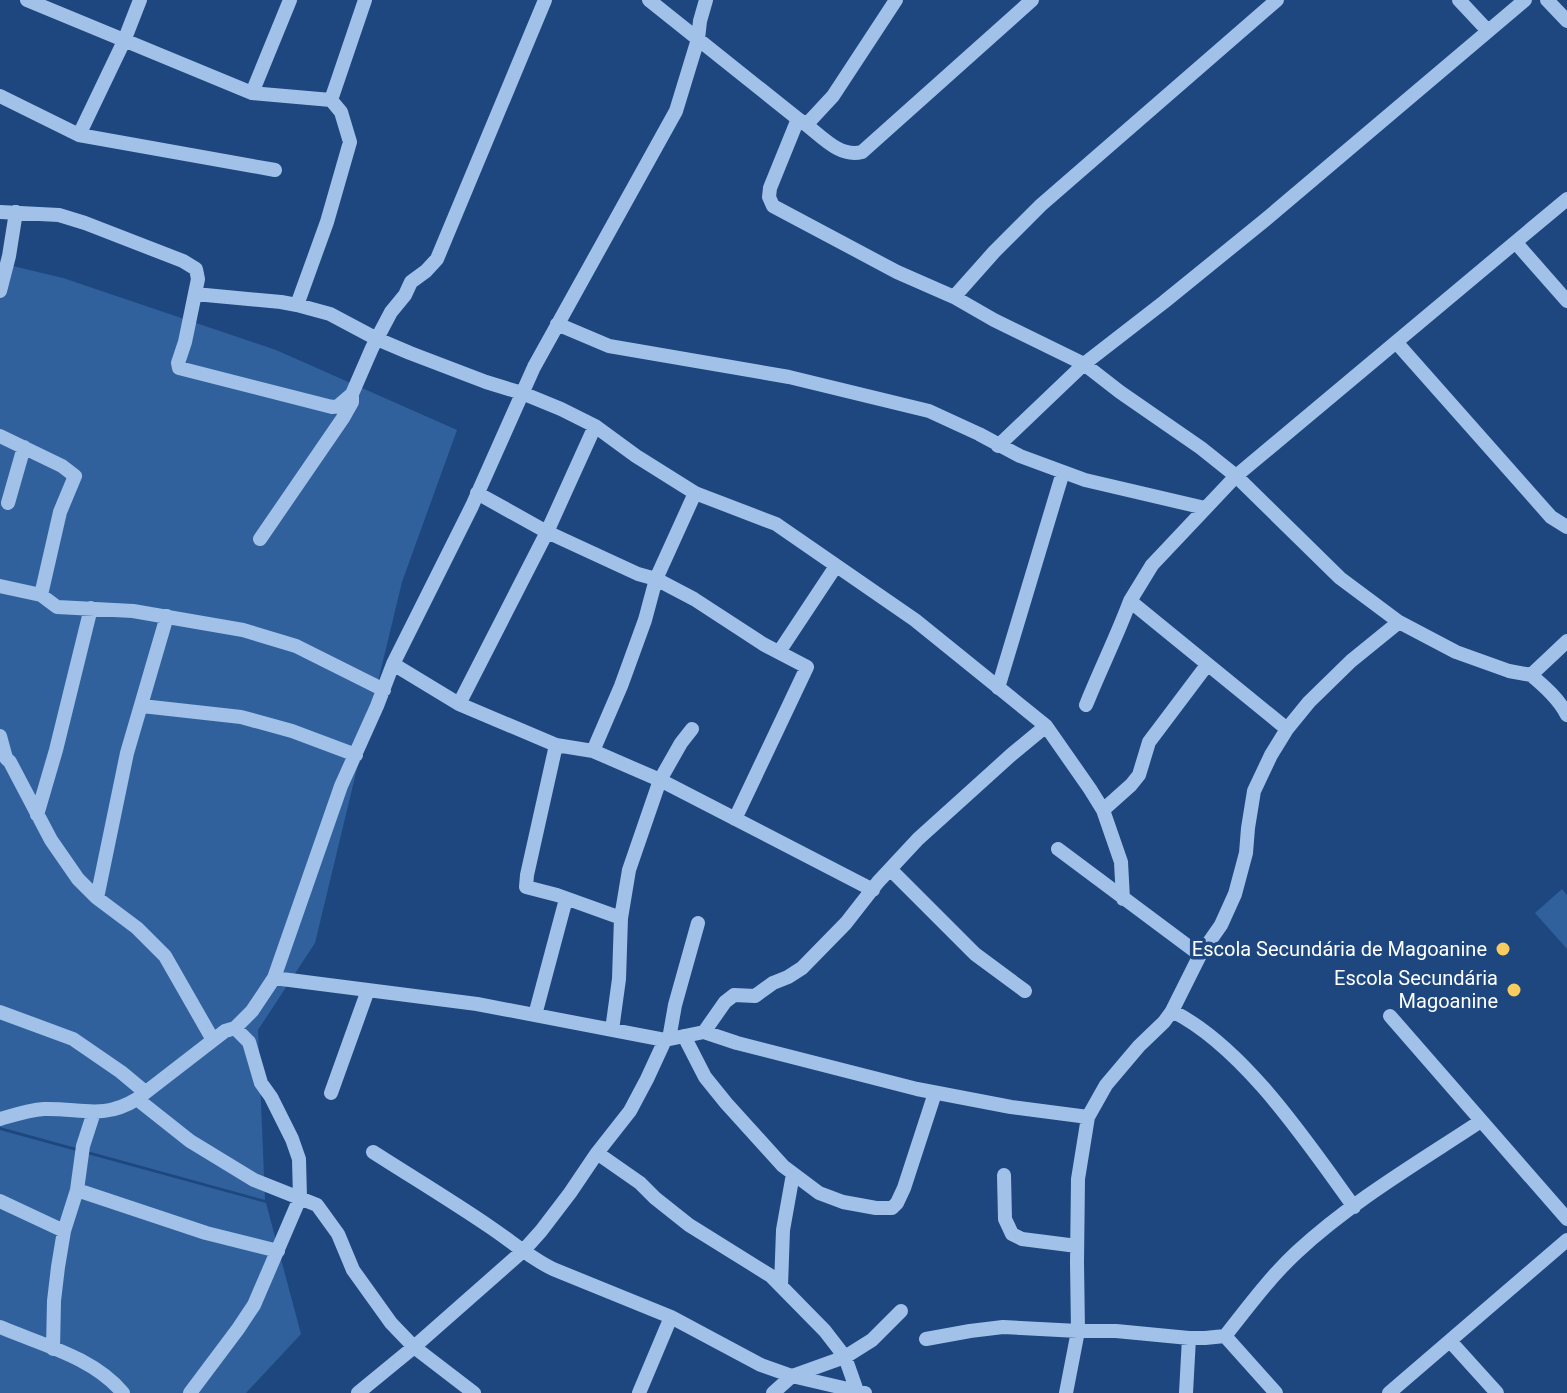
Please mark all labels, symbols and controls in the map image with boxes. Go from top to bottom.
place label: Escola Secundária de Magoanine [1192,937,1487,961]
marker: Escola Secundária de Magoanine [1494,940,1512,958]
place label: Escola Secundária Magoanine [1334,966,1498,1013]
marker: Escola Secundária Magoanine [1505,981,1523,999]

